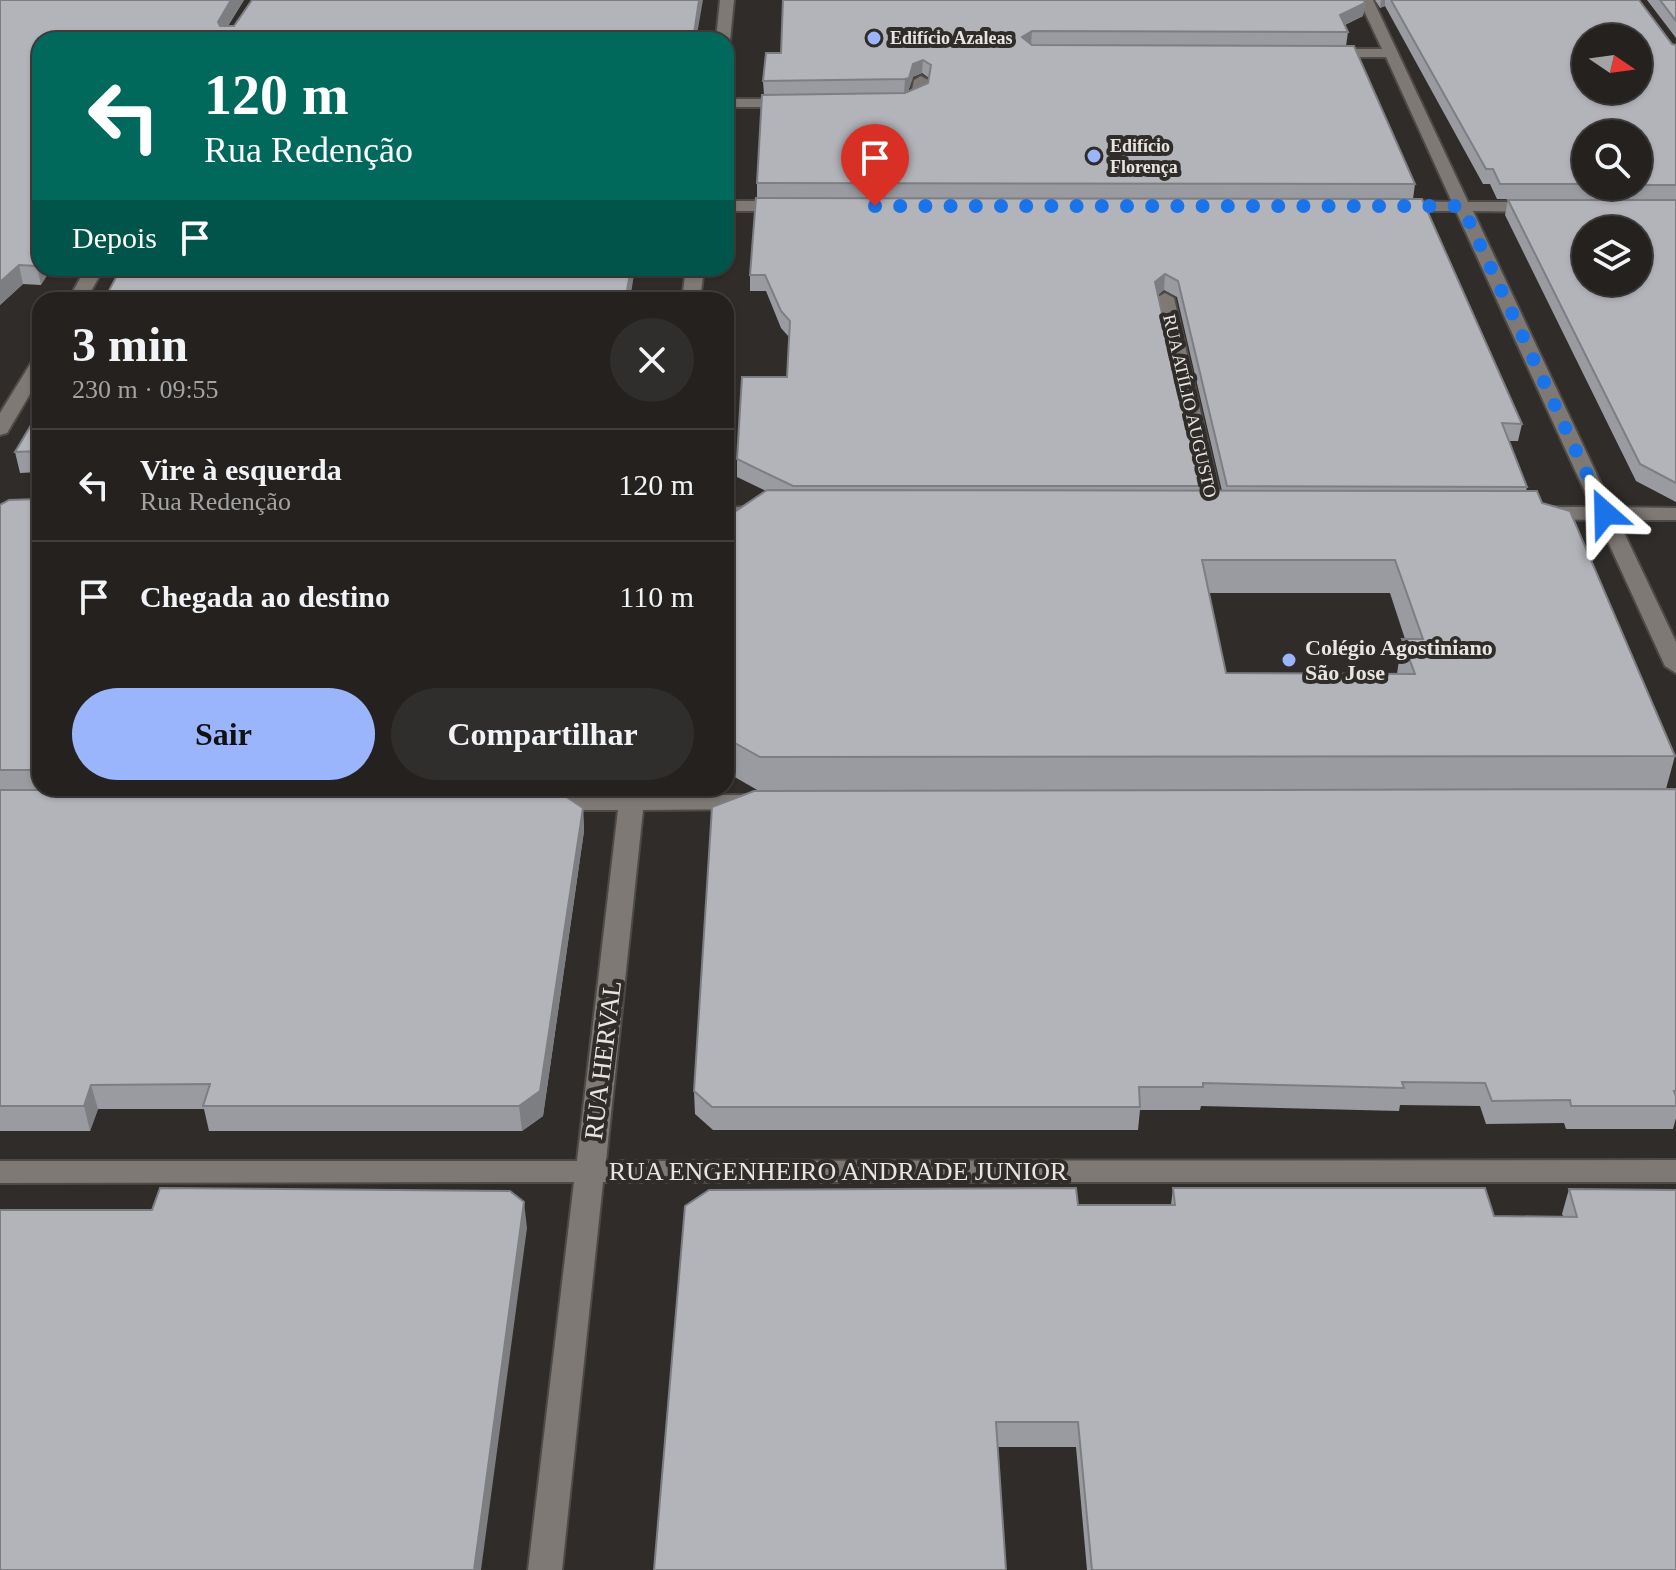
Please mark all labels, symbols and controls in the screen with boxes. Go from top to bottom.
north arrow [1572,24,1652,104]
map controls [1572,24,1652,296]
place label: Edifício Azaleas [890,28,1013,48]
marker: Edifício Azaleas [865,29,883,47]
icon: left [72,64,176,168]
text: 120 m [204,64,349,126]
button: search [1572,120,1652,200]
pin [841,124,909,206]
text: Rua Redenção [204,130,413,170]
icon: arrive [853,136,897,180]
place label: Edifício Florença [1110,136,1178,177]
marker: Edifício Florença [1085,147,1103,165]
icon: arrive [173,216,217,260]
button: layers [1572,216,1652,296]
text: Depois [72,221,157,254]
street label: RUA ATÍLIO AUGUSTO [1159,312,1222,500]
text: 3 min [72,318,188,371]
button: close [610,318,694,402]
text: 230 m · 09:55 [72,375,219,404]
text: Vire à esquerda [140,453,342,486]
icon: left [72,463,116,507]
text: 120 m [618,468,694,501]
position arrow [1563,471,1647,555]
text: Rua Redenção [140,487,291,516]
icon: arrive [72,575,116,619]
text: Chegada ao destino [140,580,390,613]
text: 110 m [619,580,694,613]
place label: Colégio Agostiniano São Jose [1305,635,1493,685]
marker: Colégio Agostiniano São Jose [1280,651,1298,669]
button: Sair [72,688,375,780]
button: Compartilhar [391,688,694,780]
street label: RUA HERVAL [579,979,627,1141]
street label: RUA ENGENHEIRO ANDRADE JUNIOR [609,1157,1068,1186]

